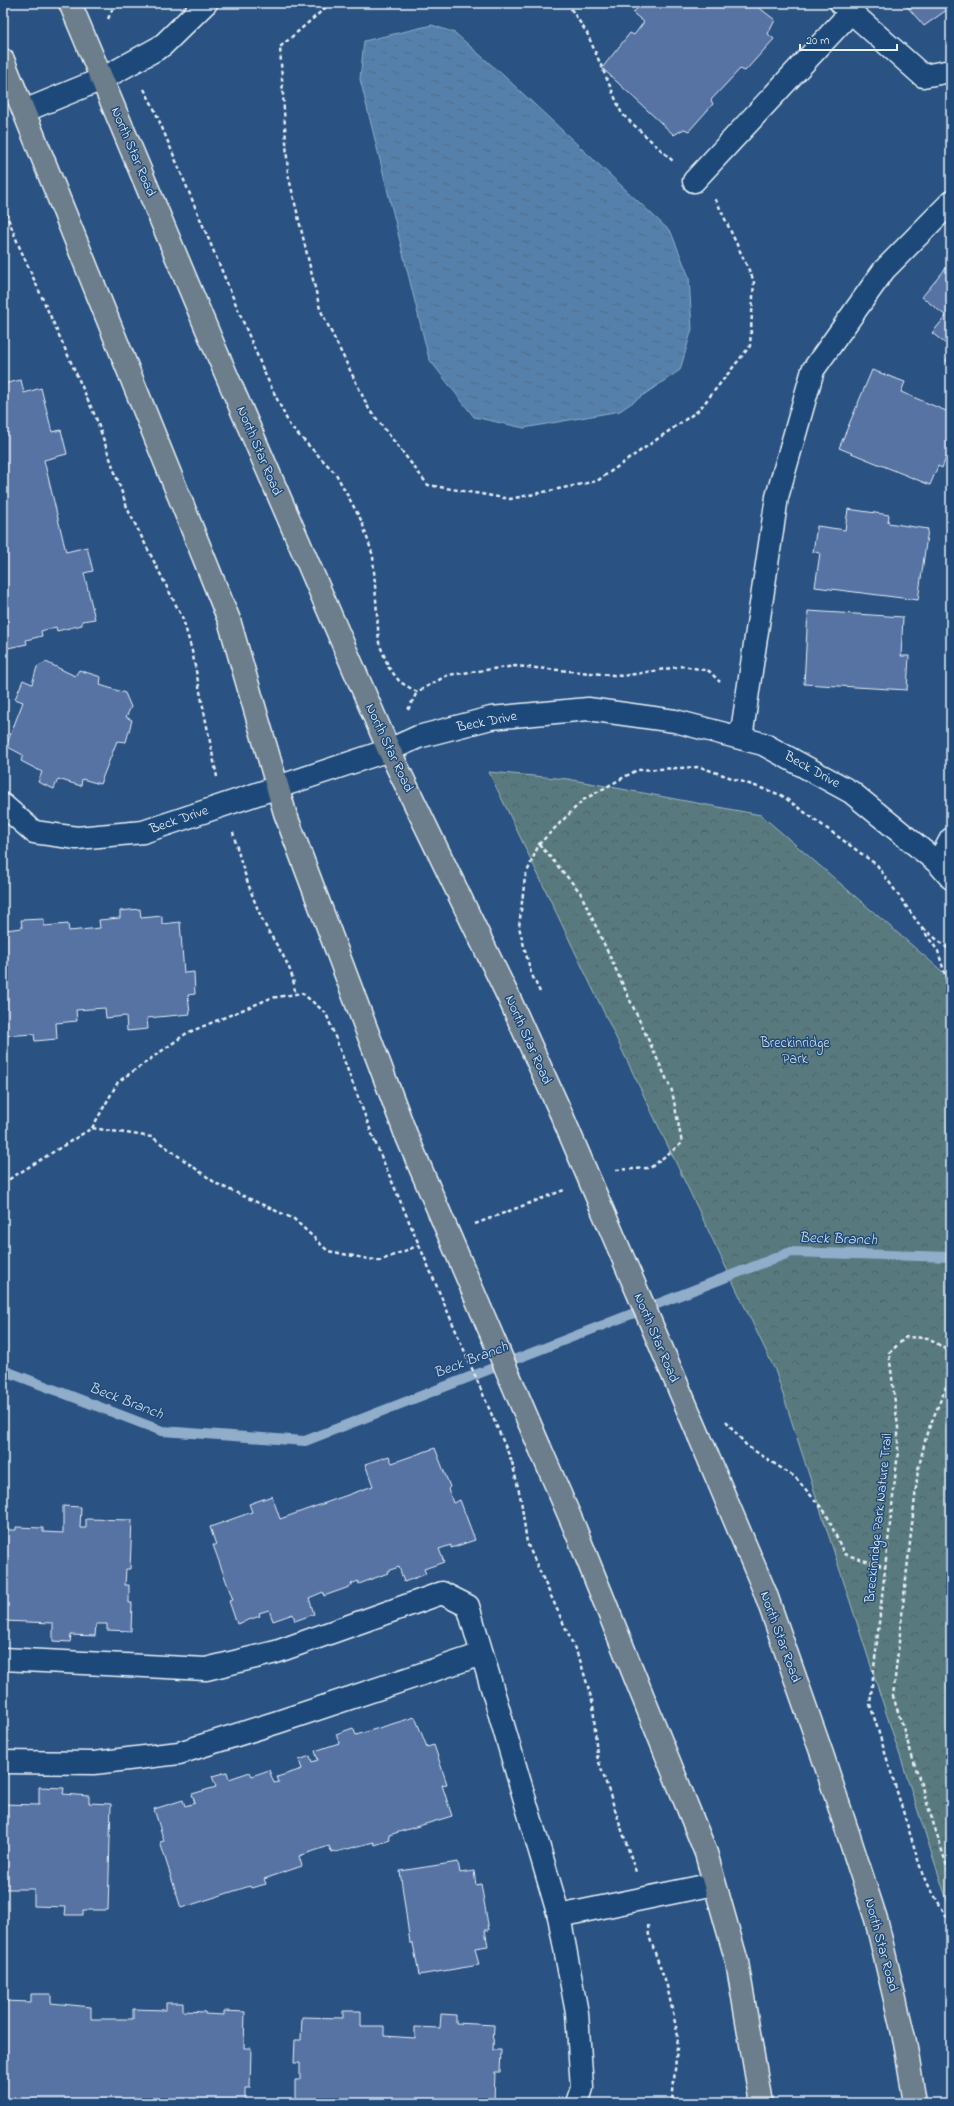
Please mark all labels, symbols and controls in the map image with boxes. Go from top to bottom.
scale bar [800,26,897,52]
text: 20 m [806,32,829,50]
street label: North Star Road [105,104,161,200]
street label: North Star Road [231,403,287,499]
street label: North Star Road [359,700,419,796]
street label: Beck Drive [454,706,520,738]
street label: Beck Drive [779,746,844,794]
street label: Beck Drive [146,800,212,840]
street label: North Star Road [499,992,557,1088]
park label: Breckinridge Park [759,1033,830,1070]
water label: Beck Branch [799,1227,878,1251]
street label: North Star Road [628,1290,684,1386]
water label: Beck Branch [431,1335,512,1384]
water label: Beck Branch [86,1377,167,1426]
street label: Breckinridge Park Nature Trail [860,1432,899,1605]
street label: North Star Road [754,1589,806,1686]
street label: North Star Road [859,1896,904,1994]

